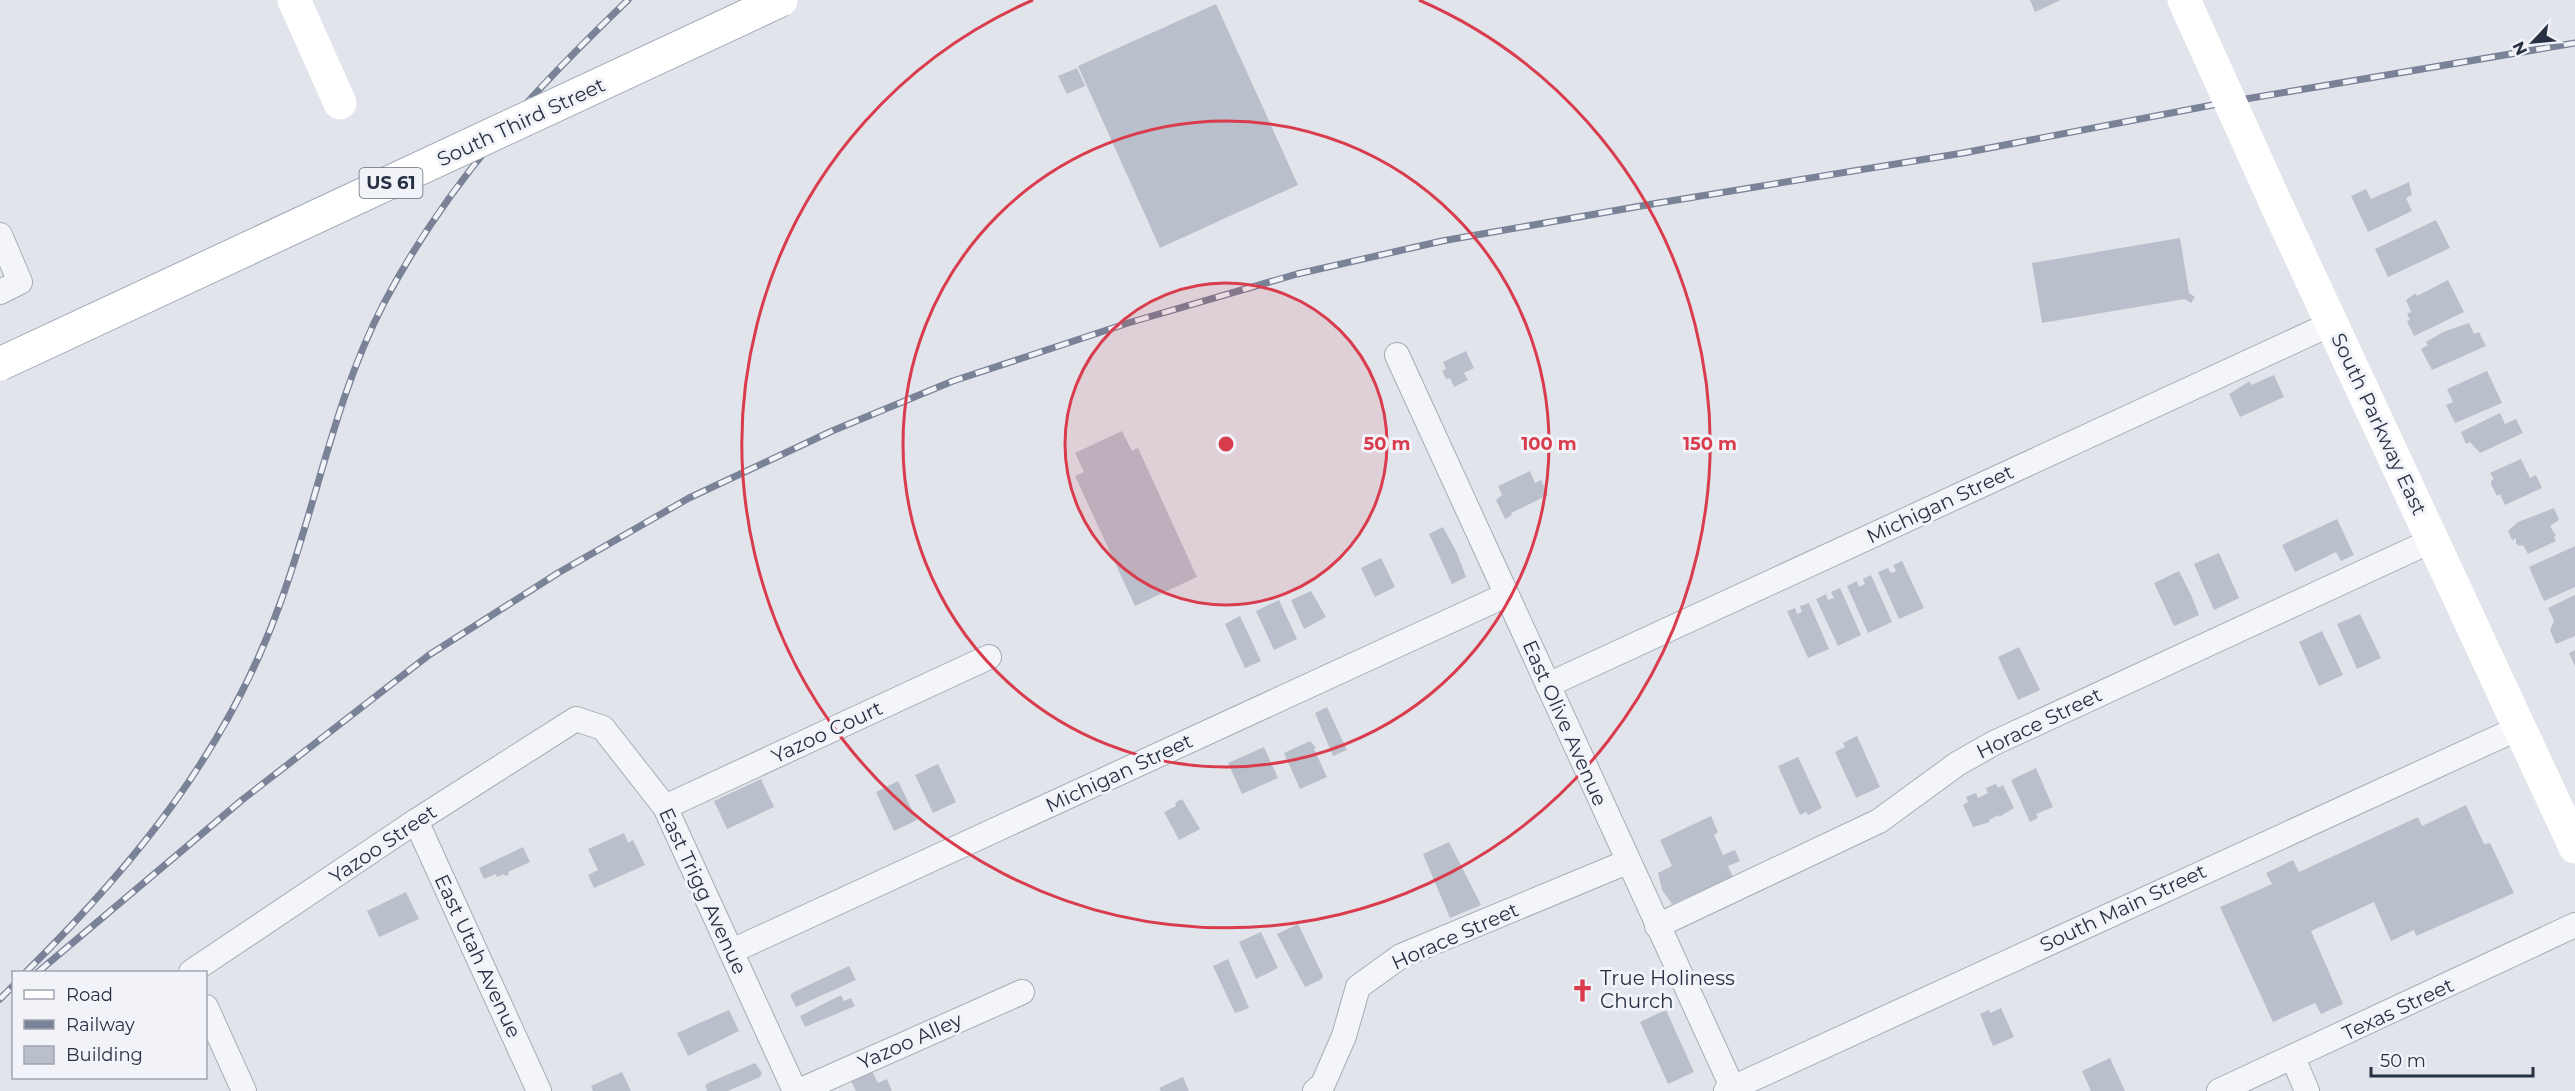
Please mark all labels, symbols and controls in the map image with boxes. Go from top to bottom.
north arrow [2503,12,2563,72]
text: N [2509,38,2531,58]
street label: South Third Street [433,73,609,171]
road number: US 61 [360,168,422,198]
street label: South Parkway East [2326,329,2432,519]
text: 50 m [1364,433,1410,455]
text: 100 m [1521,433,1577,455]
text: 150 m [1683,433,1737,455]
centre of rings [1216,434,1236,454]
street label: Michigan Street [1863,459,2017,549]
street label: East Olive Avenue [1518,636,1612,810]
street label: Horace Street [1972,682,2106,764]
street label: Yazoo Court [768,696,886,768]
street label: Michigan Street [1042,728,1196,818]
street label: Yazoo Street [325,799,441,889]
street label: East Trigg Avenue [654,804,752,978]
street label: South Main Street [2036,859,2210,957]
street label: East Utah Avenue [430,870,526,1042]
street label: Horace Street [1388,897,1522,975]
place label: True Holiness Church [1600,966,1735,1013]
legend [12,971,207,1079]
street label: Texas Street [2339,973,2457,1045]
church icon: True Holiness Church [1569,977,1595,1003]
text: Road [66,984,113,1006]
street label: Yazoo Alley [854,1007,966,1075]
text: Railway [66,1014,135,1036]
scale bar [2371,1040,2533,1078]
text: Building [66,1044,143,1066]
text: 50 m [2380,1050,2426,1072]

